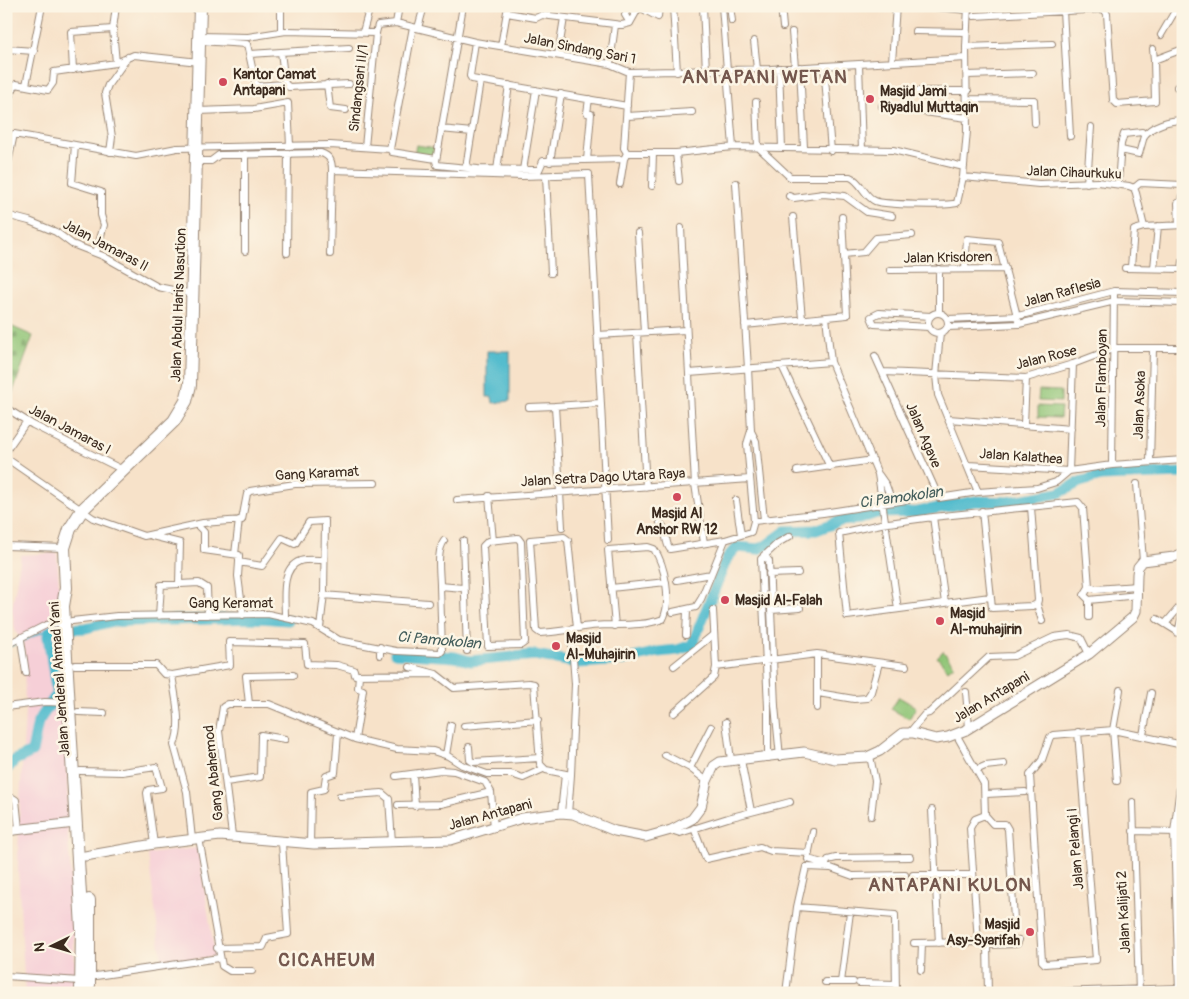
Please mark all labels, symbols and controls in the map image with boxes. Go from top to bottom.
street label: Jalan Sindang Sari 1 [522,29,637,68]
street label: Sindangsari II/1 [345,43,372,133]
district label: ANTAPANI WETAN [682,65,848,89]
place label: Kantor Camat Antapani [233,66,316,99]
marker: Kantor Camat Antapani [217,76,229,88]
place label: Masjid Jami Riyadlul Muttaqin [880,83,979,116]
marker: Masjid Jami Riyadlul Muttaqin [864,93,876,105]
street label: Jalan Cihaurkuku [1026,162,1122,183]
street label: Jalan Jamaras II [60,216,151,275]
street label: Jalan Abdul Haris Nasution [167,227,190,382]
street label: Jalan Krisdoren [903,248,993,267]
street label: Jalan Raflesia [1022,274,1103,311]
street label: Jalan Flamboyan [1092,328,1111,427]
street label: Jalan Rose [1014,342,1079,373]
street label: Jalan Asoka [1130,370,1149,440]
street label: Jalan Agave [902,400,945,471]
street label: Jalan Jamaras I [26,401,114,458]
street label: Jalan Kalathea [979,445,1063,468]
street label: Gang Karamat [275,463,360,484]
street label: Jalan Setra Dago Utara Raya [520,465,686,490]
water label: Ci Pamokolan [858,482,946,513]
marker: Masjid Al Anshor RW 12 [671,491,683,503]
place label: Masjid Al Anshor RW 12 [636,505,718,538]
place label: Masjid Al-Falah [735,592,823,609]
marker: Masjid Al-Falah [719,594,731,606]
street label: Gang Keramat [189,595,274,612]
street label: Jalan Jenderal Ahmad Yani [46,600,73,757]
place label: Masjid Al-muhajirin [950,605,1022,638]
marker: Masjid Al-muhajirin [934,615,946,627]
water label: Ci Pamokolan [396,627,483,654]
place label: Masjid Al-Muhajirin [566,630,636,663]
marker: Masjid Al-Muhajirin [550,640,562,652]
street label: Jalan Antapani [950,668,1033,727]
street label: Gang Abahemod [200,724,227,822]
street label: Jalan Antapani [447,795,534,834]
street label: Jalan Pelangi I [1063,807,1088,891]
street label: Jalan Kalijati 2 [1113,870,1134,954]
district label: ANTAPANI KULON [868,873,1032,897]
place label: Masjid Asy-Syarifah [946,916,1020,949]
north arrow [28,922,78,972]
marker: Masjid Asy-Syarifah [1024,926,1036,938]
text: N [31,942,48,953]
district label: CICAHEUM [278,948,376,972]

